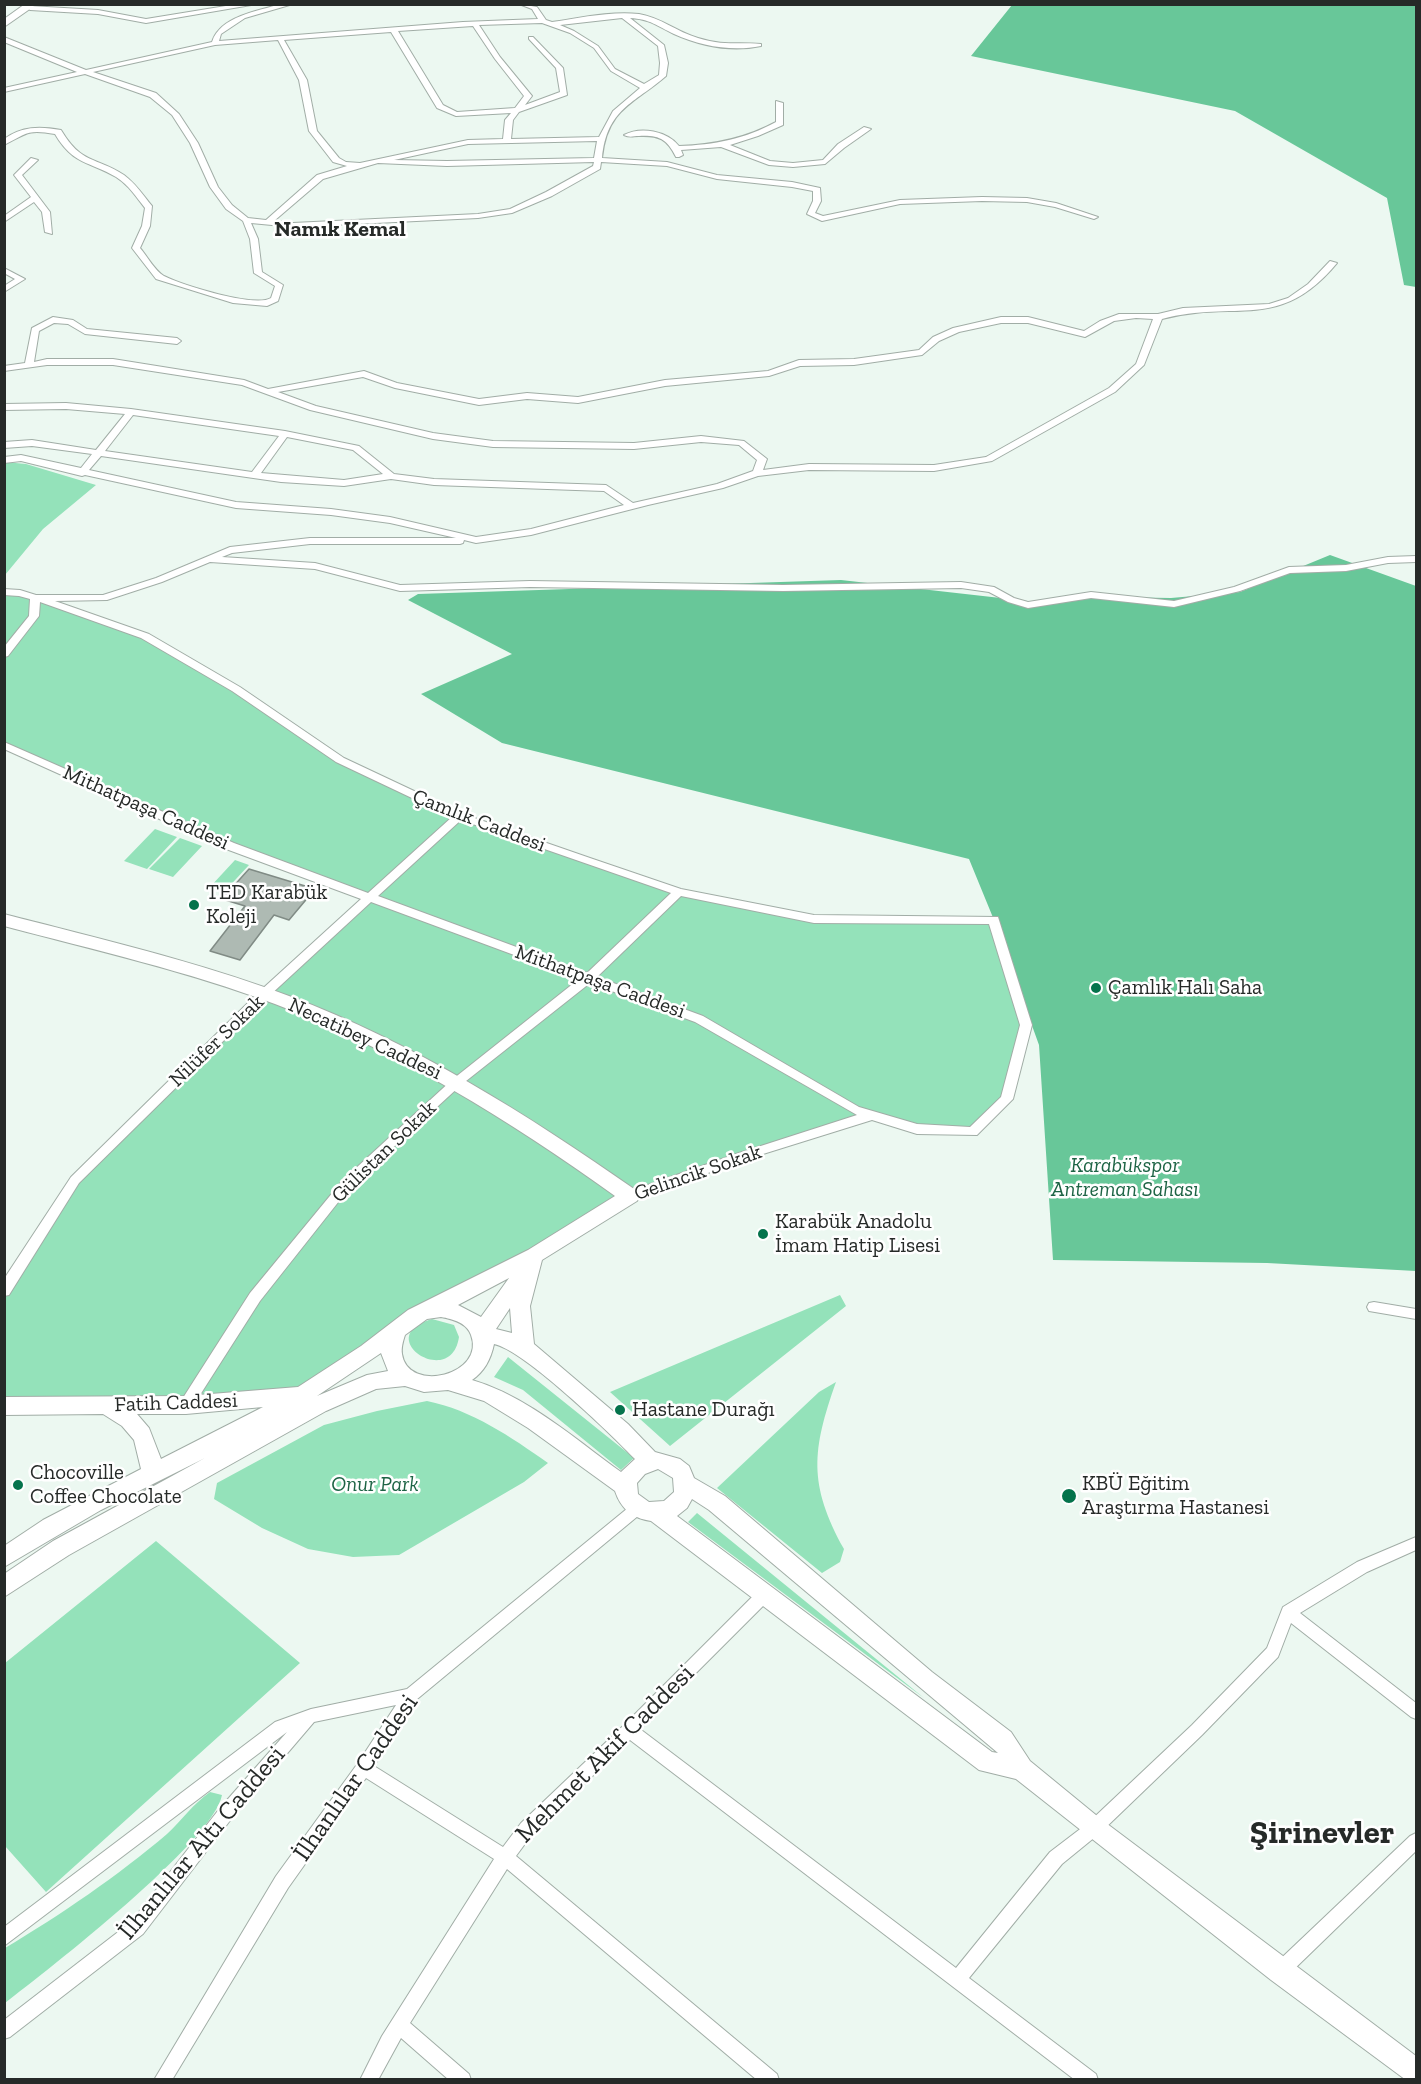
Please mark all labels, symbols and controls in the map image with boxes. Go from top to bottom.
district label: Namık Kemal [274,217,406,243]
street label: Mithatpaşa Caddesi [59,760,233,856]
street label: Çamlık Caddesi [409,784,549,858]
place label: TED Karabük Koleji [206,880,327,930]
marker: TED Karabük Koleji [187,898,201,912]
street label: Mithatpaşa Caddesi [511,939,689,1025]
place label: Çamlık Halı Saha [1108,975,1262,1001]
marker: Çamlık Halı Saha [1089,981,1103,995]
street label: Nilüfer Sokak [164,989,270,1093]
street label: Necatibey Caddesi [284,992,446,1086]
street label: Gülistan Sokak [326,1096,442,1208]
street label: Gelincik Sokak [631,1139,765,1207]
park label: Karabükspor Antreman Sahası [1051,1153,1199,1203]
place label: Karabük Anadolu İmam Hatip Lisesi [775,1209,940,1259]
marker: Karabük Anadolu İmam Hatip Lisesi [756,1227,770,1241]
street label: Fatih Caddesi [114,1388,238,1418]
place label: Hastane Durağı [632,1397,775,1423]
marker: Hastane Durağı [613,1403,627,1417]
place label: Chocoville Coffee Chocolate [30,1460,182,1510]
place label: KBÜ Eğitim Araştırma Hastanesi [1082,1471,1269,1521]
park label: Onur Park [331,1472,419,1498]
marker: Chocoville Coffee Chocolate [11,1478,25,1492]
marker: KBÜ Eğitim Araştırma Hastanesi [1060,1487,1078,1505]
street label: Mehmet Akif Caddesi [509,1658,701,1850]
street label: İlhanlılar Caddesi [287,1689,425,1867]
street label: İlhanlılar Altı Caddesi [112,1740,292,1946]
district label: Şirinevler [1250,1814,1394,1854]

